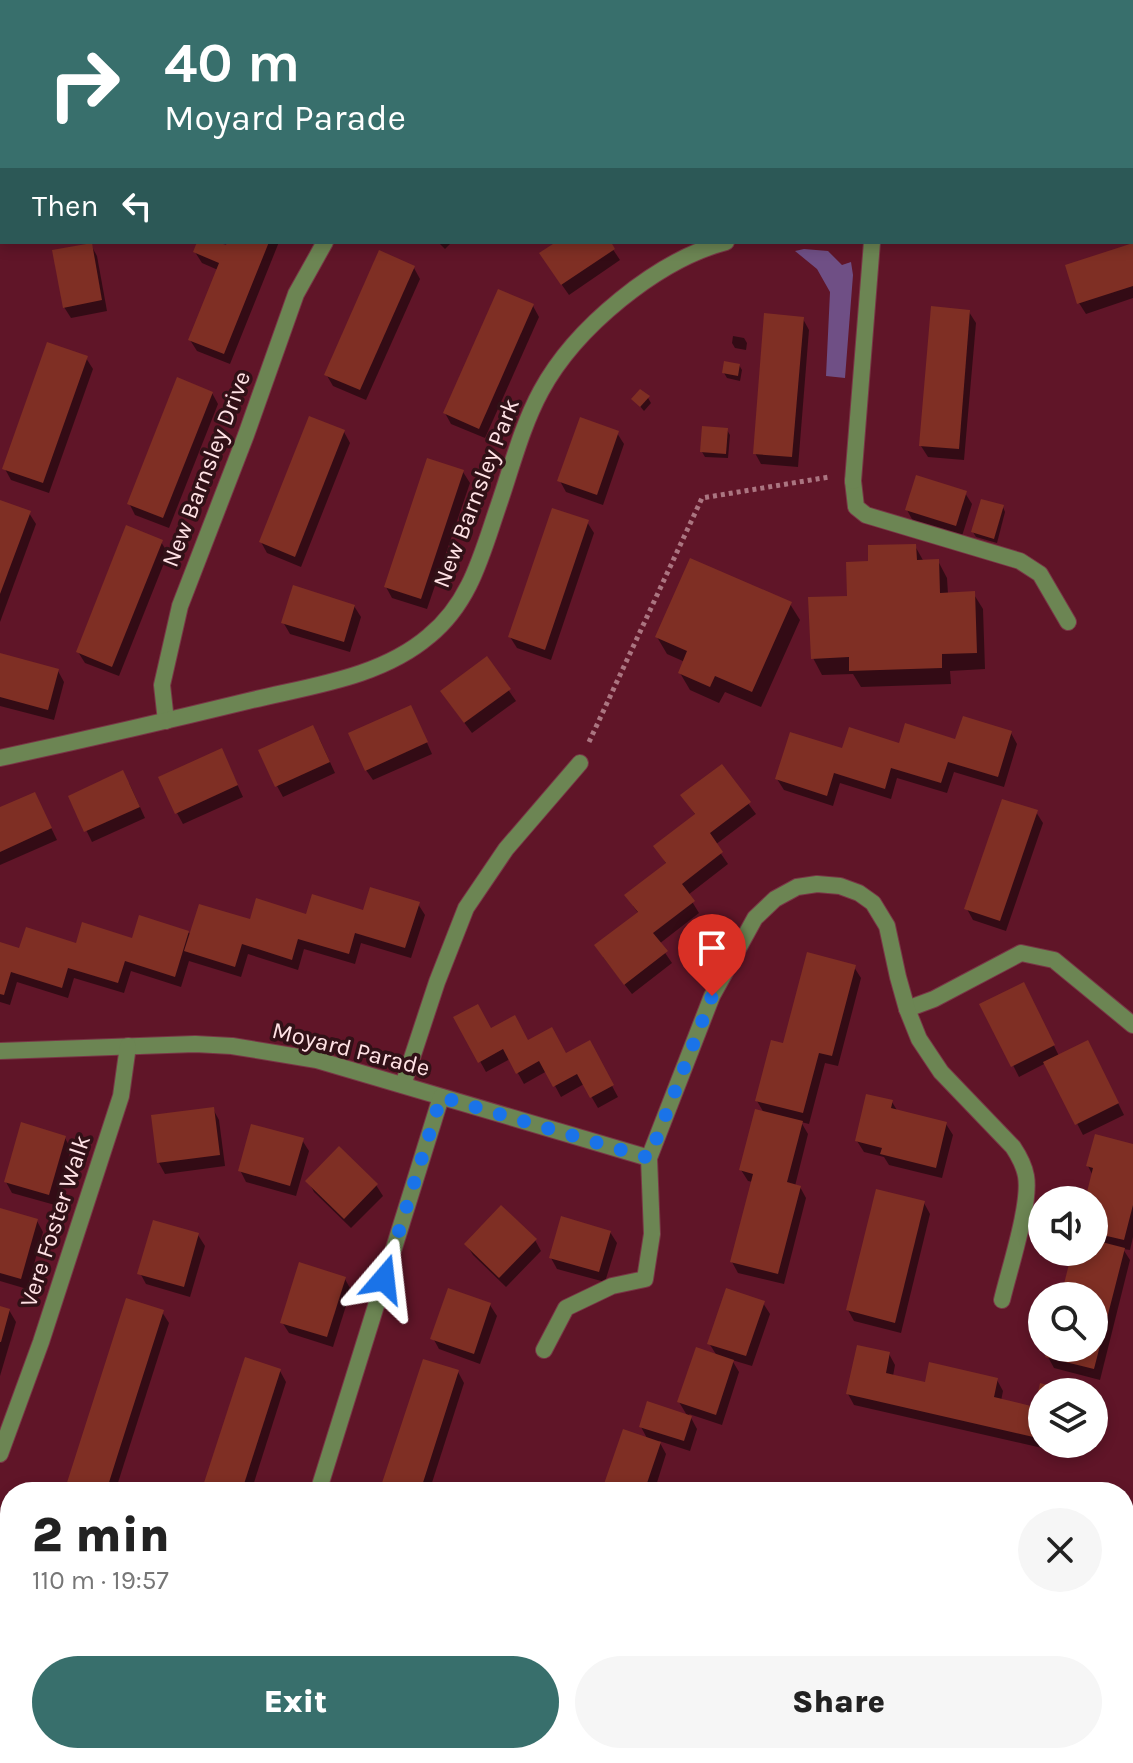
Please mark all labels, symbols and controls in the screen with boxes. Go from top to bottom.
text: 40 m [164,30,300,95]
icon: right [32,32,136,136]
text: Moyard Parade [164,97,406,139]
icon: left [115,184,159,228]
text: Then [32,188,99,224]
street label: New Barnsley Drive [156,367,256,571]
street label: New Barnsley Park [427,394,525,592]
pin [678,914,746,996]
icon: arrive [690,926,734,970]
street label: Moyard Parade [269,1016,433,1082]
street label: Vere Foster Walk [14,1131,96,1311]
map controls [1028,1186,1108,1458]
button: sound [1028,1186,1108,1266]
position arrow [342,1237,426,1321]
button: search [1028,1282,1108,1362]
button: layers [1028,1378,1108,1458]
text: 2 min [32,1507,170,1563]
button: close [1018,1508,1102,1592]
text: 110 m · 19:57 [32,1565,169,1596]
button: Exit [32,1656,559,1748]
button: Share [575,1656,1102,1748]

